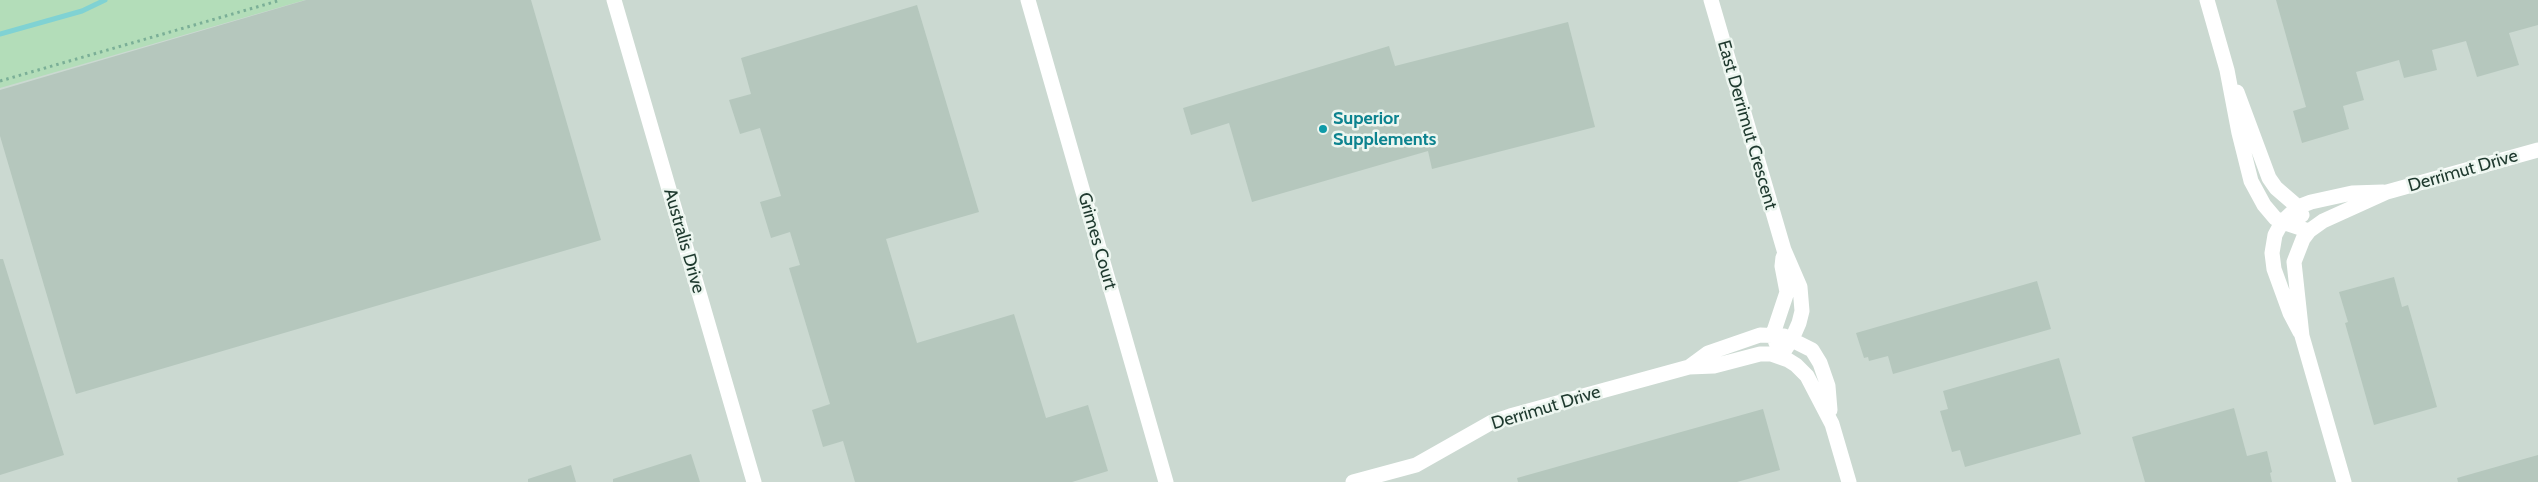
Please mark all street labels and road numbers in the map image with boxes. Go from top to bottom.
street label: East Derrimut Crescent [1712,38,1782,212]
street label: Derrimut Drive [2406,145,2520,197]
street label: Australis Drive [659,186,709,296]
street label: Grimes Court [1073,190,1121,292]
street label: Derrimut Drive [1489,381,1603,435]

